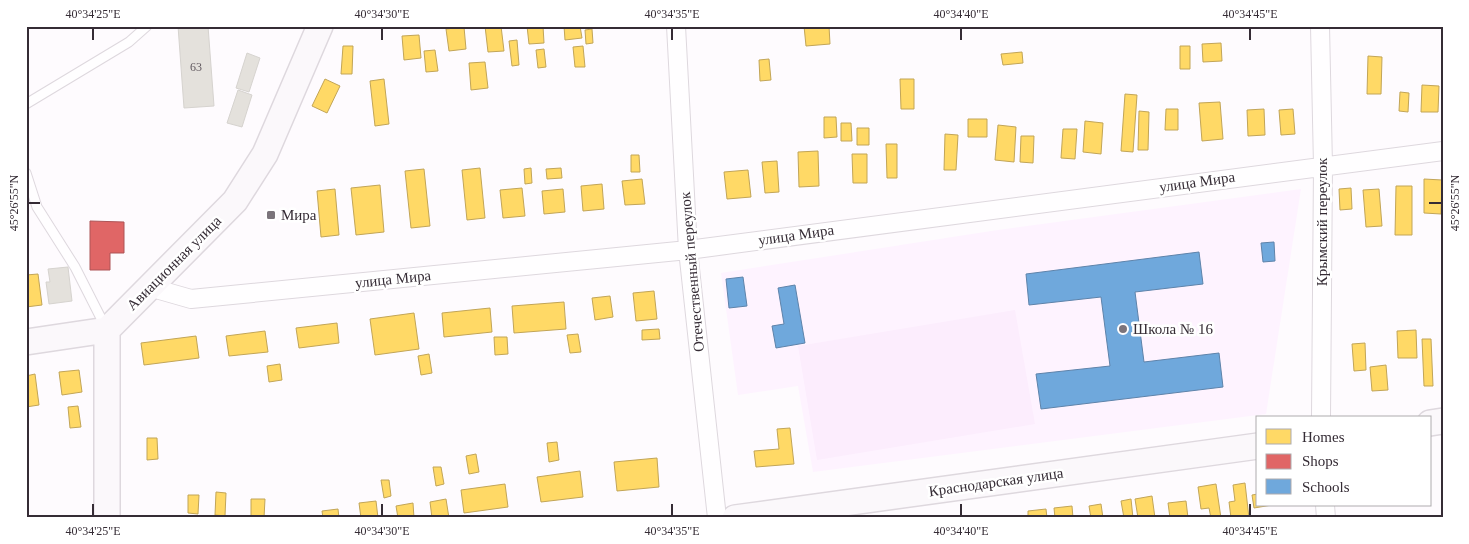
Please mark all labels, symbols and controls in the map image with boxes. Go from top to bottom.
text: 40°34'25"E [65,7,121,21]
text: 40°34'30"E [354,7,410,21]
text: 40°34'35"E [644,7,700,21]
text: 40°34'40"E [933,7,989,21]
text: 40°34'45"E [1222,7,1278,21]
house number: 63 [190,60,202,74]
street label: Крымский переулок [1314,157,1330,286]
street label: улица Мира [1158,169,1236,195]
text: 45°26'55"N [7,174,21,231]
text: 45°26'55"N [1448,174,1462,231]
street label: Отечественный переулок [677,191,707,353]
place label: Мира [281,207,317,223]
marker: Мира [265,209,277,221]
street label: Авиационная улица [124,212,225,313]
street label: улица Мира [757,222,835,248]
street label: улица Мира [354,267,432,291]
place label: Школа № 16 [1133,321,1213,337]
marker: Школа № 16 [1117,323,1129,335]
legend [1256,416,1432,506]
text: Homes [1302,429,1345,445]
text: Shops [1302,453,1339,469]
street label: Краснодарская улица [928,465,1065,499]
text: Schools [1302,479,1350,495]
text: 40°34'25"E [65,524,121,538]
text: 40°34'30"E [354,524,410,538]
text: 40°34'35"E [644,524,700,538]
text: 40°34'40"E [933,524,989,538]
text: 40°34'45"E [1222,524,1278,538]

